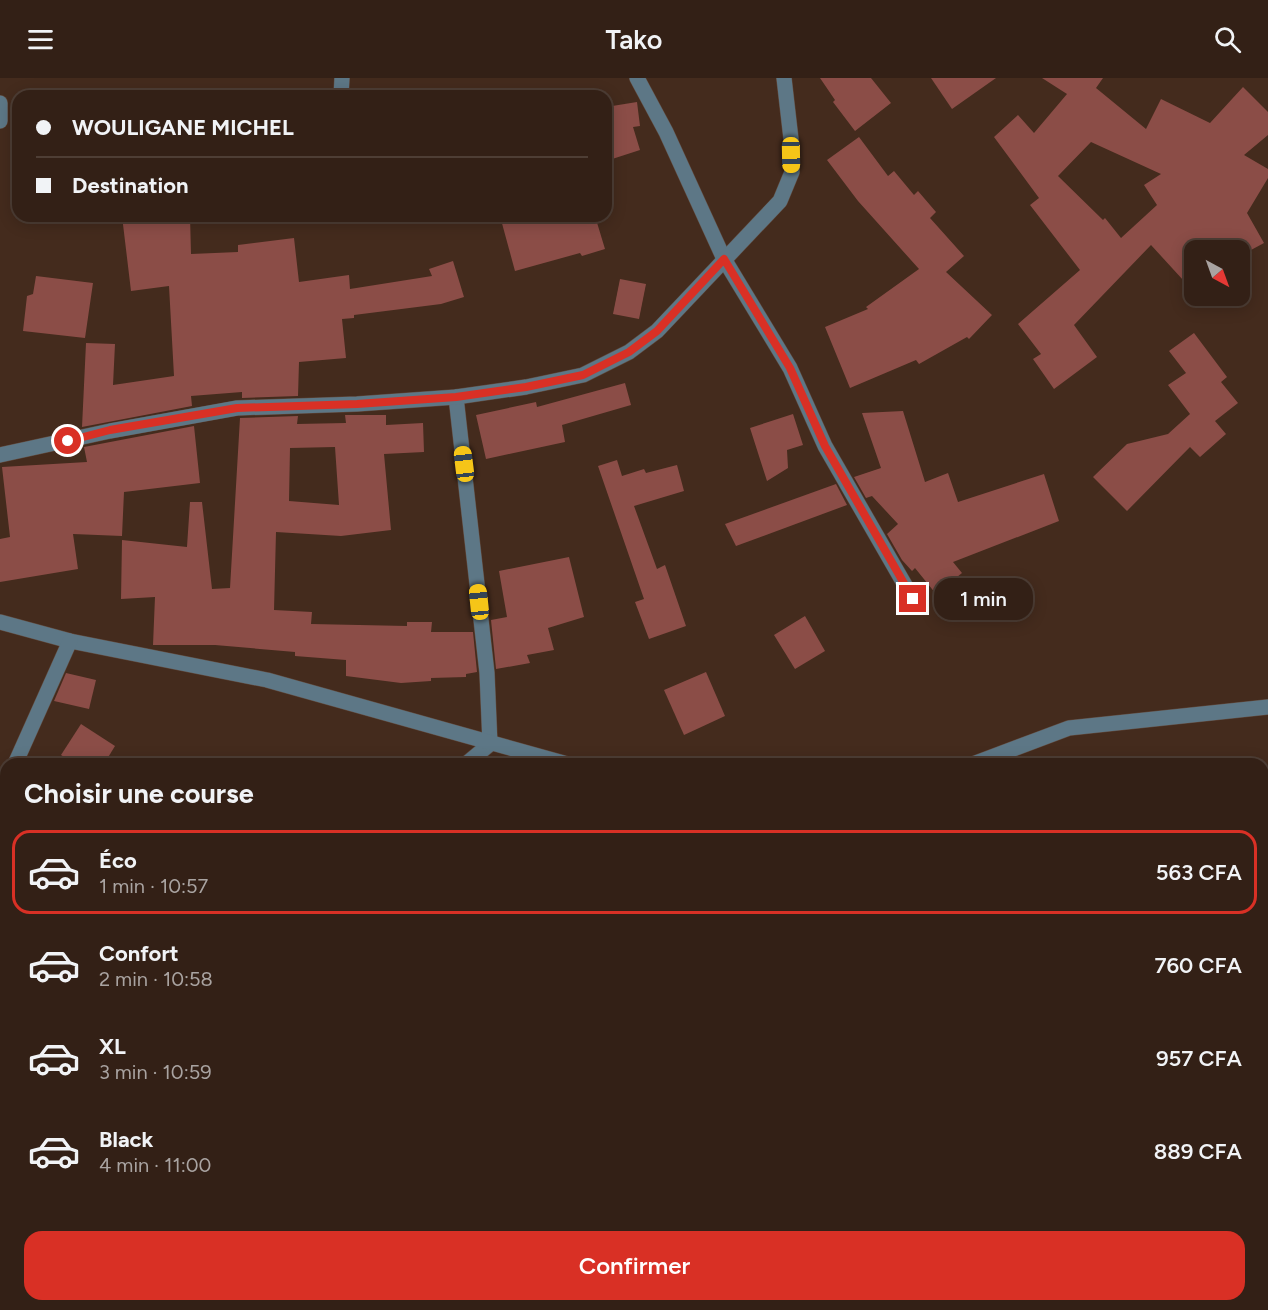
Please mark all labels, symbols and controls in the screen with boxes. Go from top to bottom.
icon: menu [24,23,57,56]
text: Tako [606,23,662,56]
icon: search [1211,23,1244,56]
text: WOULIGANE MICHEL [72,114,294,141]
car [782,137,800,173]
text: Destination [72,172,189,199]
north arrow [1184,240,1250,306]
map controls [1184,240,1250,306]
route start [54,427,81,454]
car [453,445,475,483]
callout: 1 min [934,578,1033,620]
car [468,583,490,621]
route end [899,585,926,612]
text: 1 min [960,587,1007,611]
text: Choisir une course [24,777,254,810]
icon: car [27,845,81,899]
text: Éco [99,847,137,874]
text: 563 CFA [1156,859,1242,886]
text: 1 min · 10:57 [99,874,208,898]
icon: car [27,938,81,992]
text: Confort [99,940,179,967]
text: 760 CFA [1154,952,1242,979]
text: 2 min · 10:58 [99,967,213,991]
icon: car [27,1031,81,1085]
text: XL [99,1033,126,1060]
text: 957 CFA [1156,1045,1242,1072]
text: 3 min · 10:59 [99,1060,212,1084]
icon: car [27,1124,81,1178]
text: Black [99,1126,153,1153]
text: 889 CFA [1154,1138,1242,1165]
text: 4 min · 11:00 [99,1153,211,1177]
button: Confirmer [24,1231,1245,1300]

